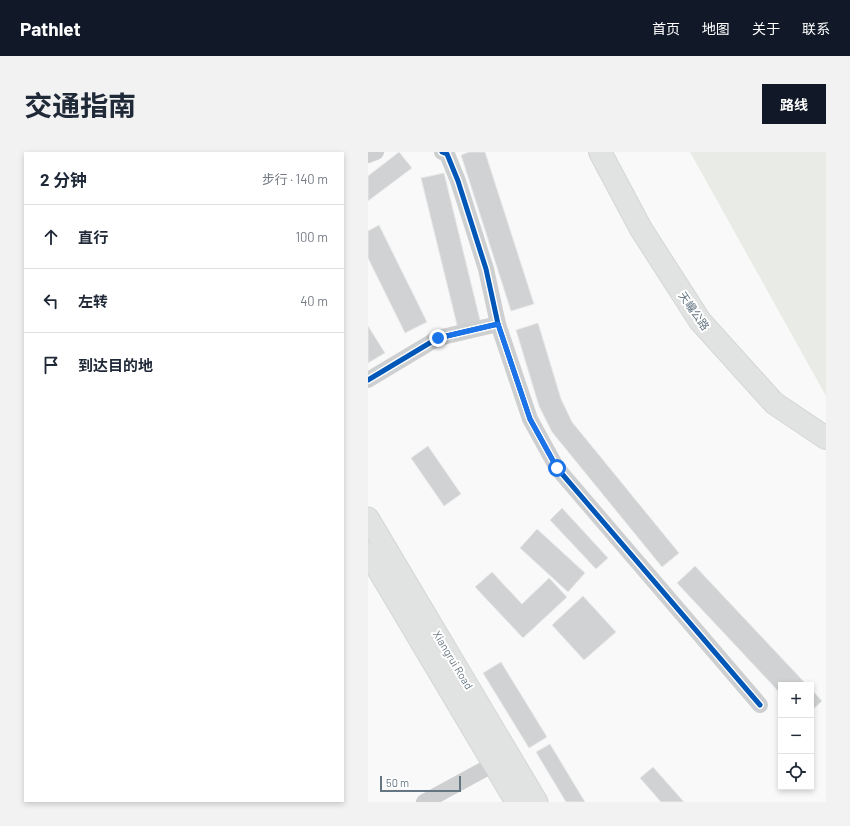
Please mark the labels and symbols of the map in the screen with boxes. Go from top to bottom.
street label: 天巉公路 [676,289,712,332]
route end [429,329,447,347]
route start [548,459,566,477]
street label: Xiangrui Road [431,628,476,691]
scale bar [380,774,461,793]

